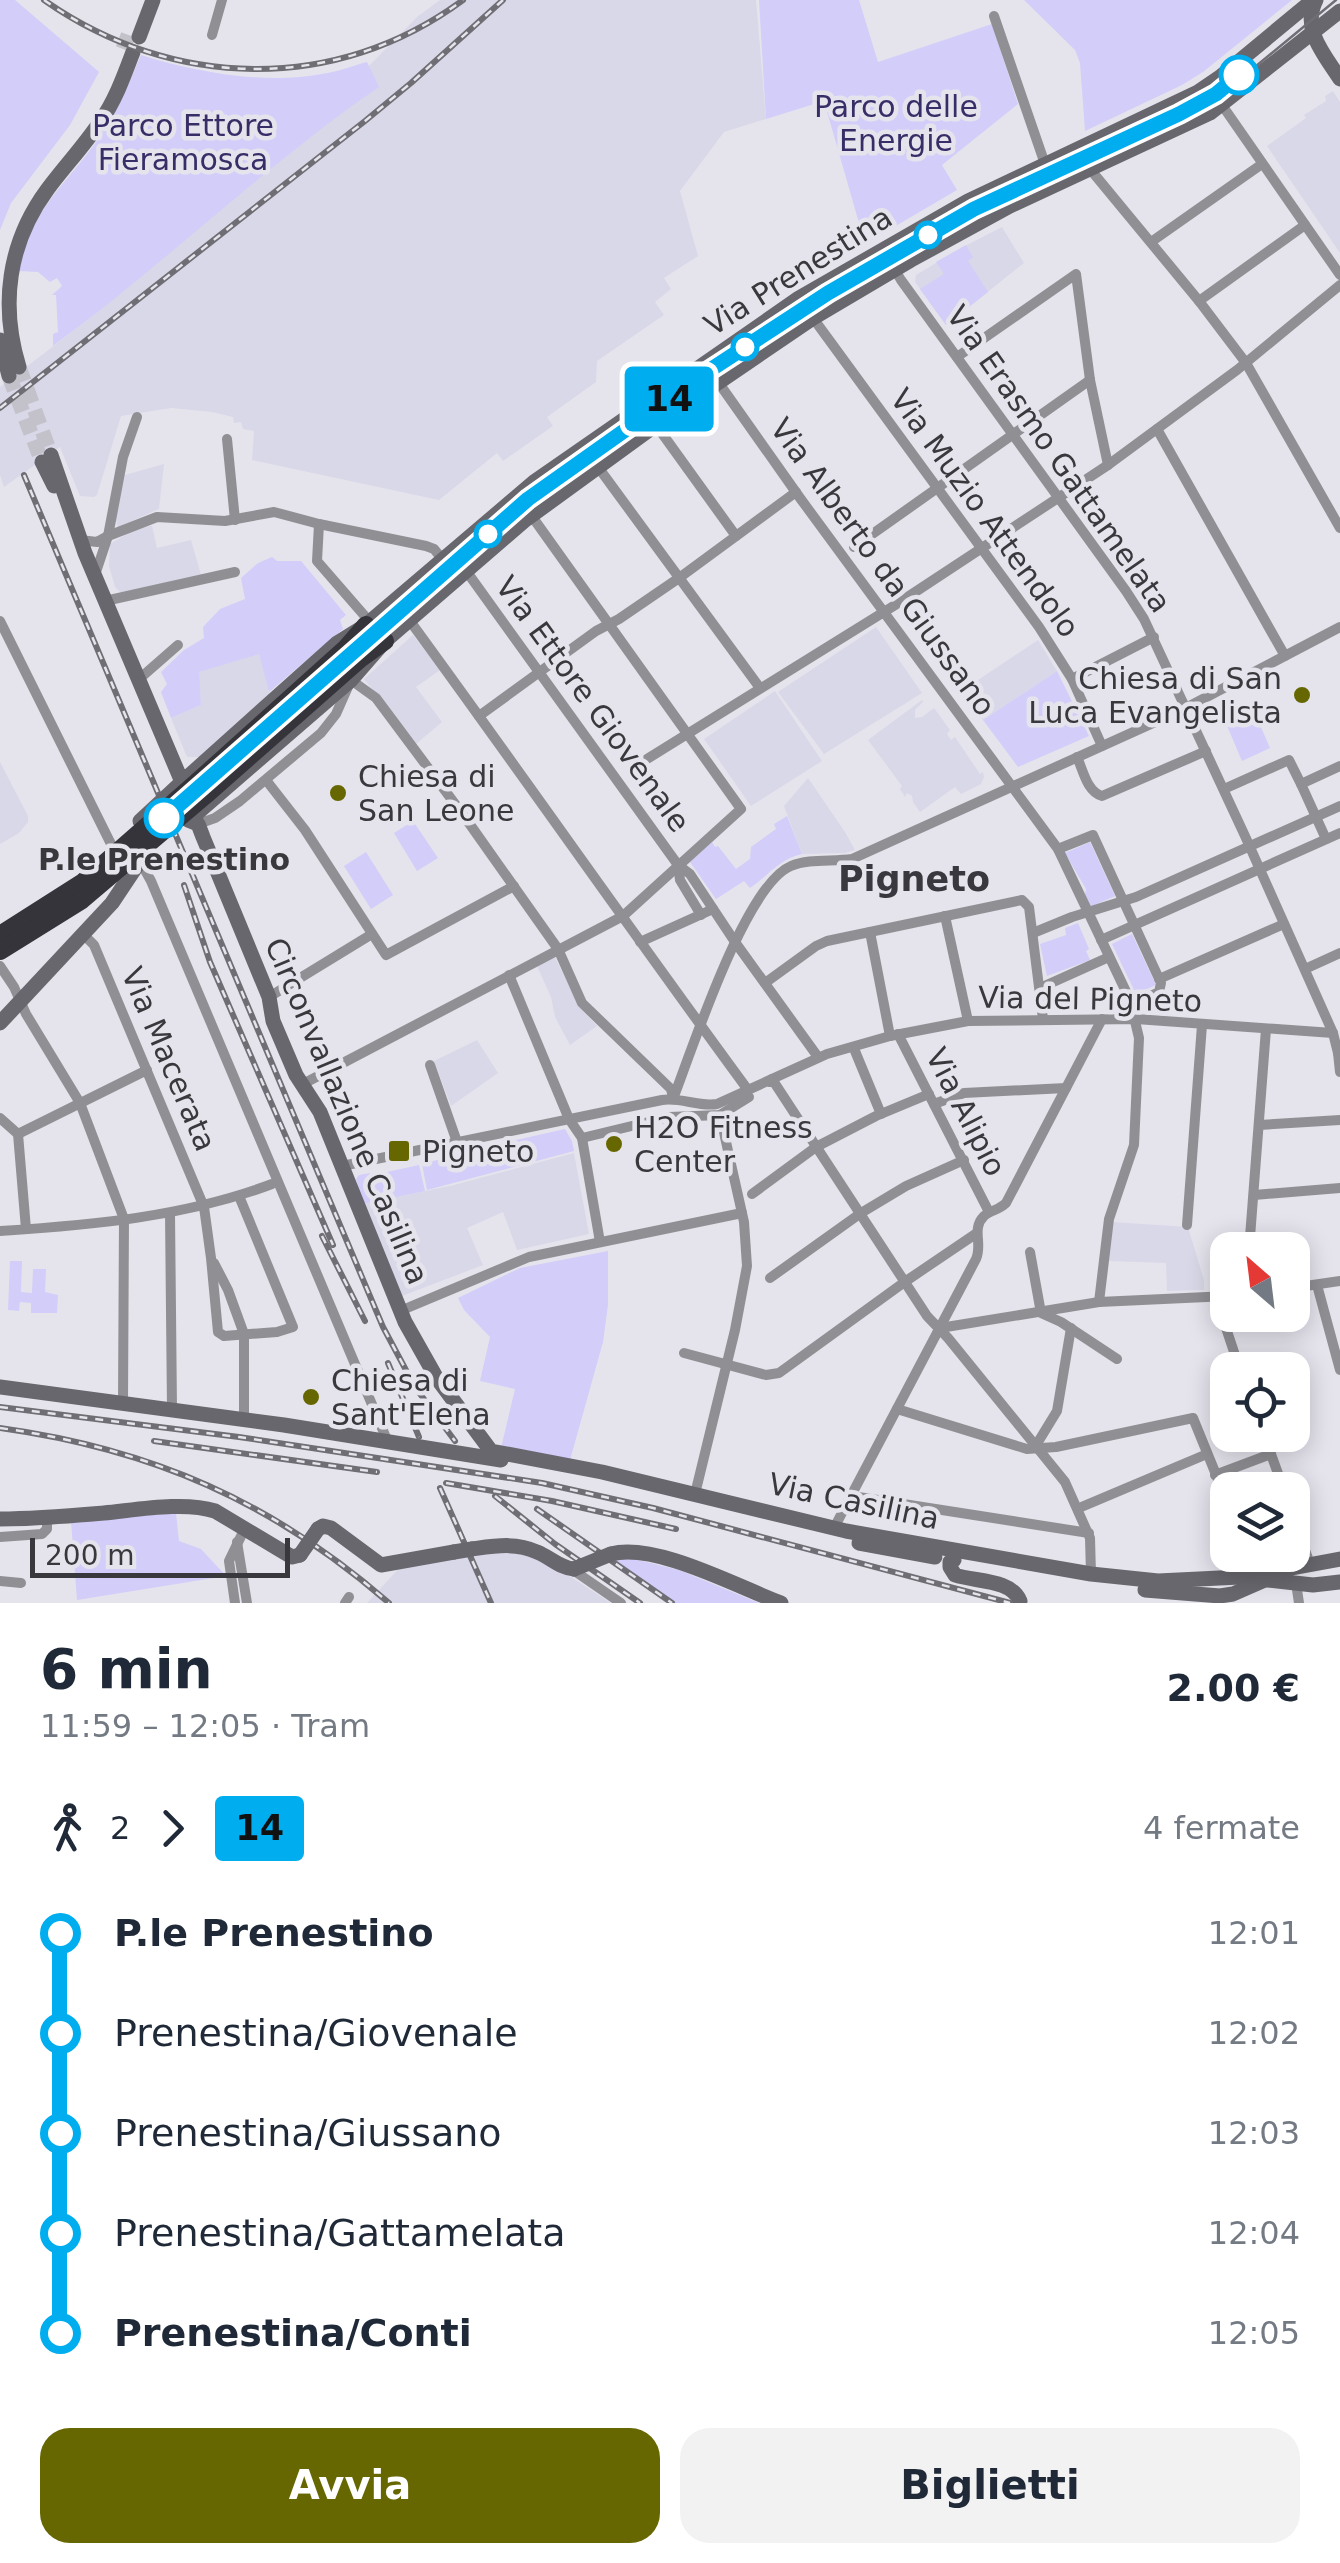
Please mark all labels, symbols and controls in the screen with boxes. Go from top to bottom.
unlabelled marker [1220,56,1258,94]
park label: Parco delle Energie [814,89,978,158]
park label: Parco Ettore Fieramosca [92,108,274,177]
street label: Via Prenestina [698,199,898,343]
unlabelled marker [915,222,941,248]
street label: Via Erasmo Gattamelata [940,299,1178,619]
unlabelled marker [732,334,758,360]
line badge: 14 [624,366,714,432]
text: 14 [645,379,693,419]
street label: Via Muzio Attendolo [883,382,1087,644]
street label: Via Alberto da Giussano [763,411,1003,723]
unlabelled marker [475,521,501,547]
street label: Via Ettore Giovenale [489,570,697,838]
place label: Chiesa di San Luca Evangelista [1028,661,1282,730]
marker: Chiesa di San Luca Evangelista [1291,684,1313,706]
place label: Chiesa di San Leone [358,759,514,828]
marker: Chiesa di San Leone [327,782,349,804]
marker: P.le Prenestino [145,799,183,837]
place label: P.le Prenestino [38,842,290,877]
district label: Pigneto [838,859,990,899]
street label: Circonvallazione Casilina [258,933,436,1289]
street label: Via Macerata [115,962,223,1156]
street label: Via del Pigneto [978,980,1202,1018]
street label: Via Alipio [919,1042,1013,1182]
place label: H2O Fitness Center [634,1110,813,1179]
marker: H2O Fitness Center [603,1133,625,1155]
place label: Pigneto [422,1134,534,1169]
marker: Pigneto [386,1138,412,1164]
north arrow [1210,1232,1310,1332]
map controls [1210,1232,1310,1572]
button: locate [1210,1352,1310,1452]
place label: Chiesa di Sant'Elena [331,1363,491,1432]
marker: Chiesa di Sant'Elena [300,1386,322,1408]
street label: Via Casilina [766,1466,942,1536]
button: layers [1210,1472,1310,1572]
scale bar [30,1533,290,1578]
text: 200 m [45,1539,135,1572]
text: 6 min [40,1637,213,1701]
text: 2.00 € [1167,1666,1300,1710]
text: 11:59 – 12:05 · Tram [40,1707,370,1745]
icon: walk [40,1801,95,1856]
icon: forward [145,1801,200,1856]
text: 14 [235,1808,284,1848]
text: 2 [110,1809,130,1847]
text: 4 fermate [1143,1809,1300,1847]
text: P.le Prenestino [114,1911,434,1955]
text: 12:01 [1208,1914,1300,1952]
text: Prenestina/Giovenale [114,2011,518,2055]
text: 12:02 [1208,2014,1300,2052]
text: Prenestina/Giussano [114,2111,502,2155]
text: 12:03 [1208,2114,1300,2152]
text: Prenestina/Gattamelata [114,2211,566,2255]
text: 12:04 [1208,2214,1300,2252]
text: Prenestina/Conti [114,2311,472,2355]
text: 12:05 [1208,2314,1300,2352]
button: Avvia [40,2428,660,2543]
button: Biglietti [680,2428,1300,2543]

